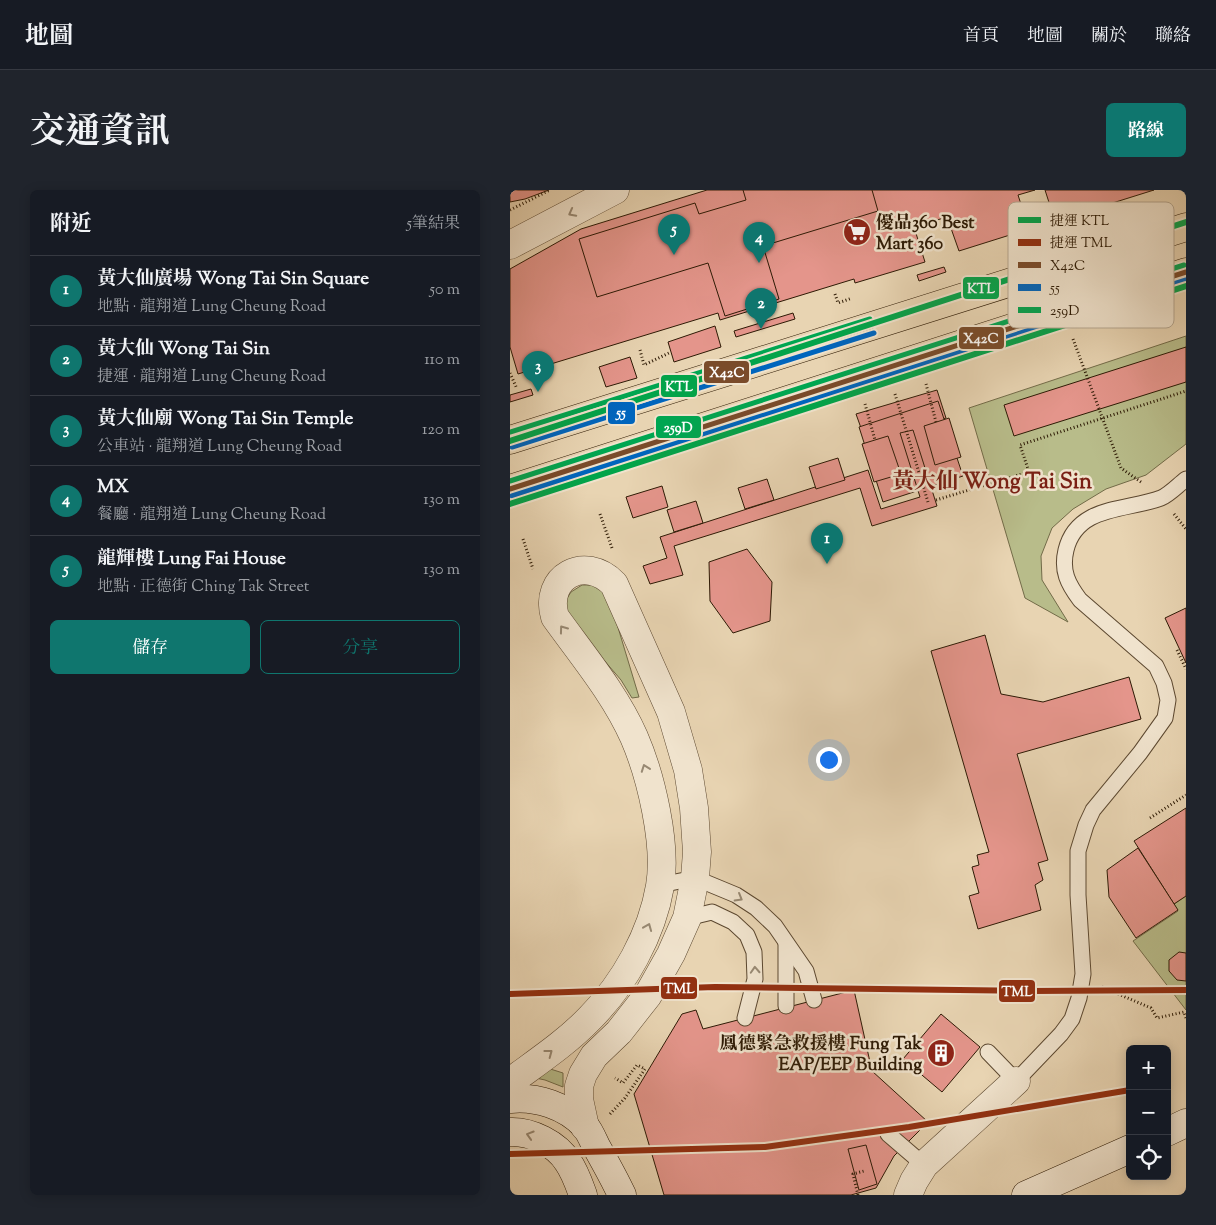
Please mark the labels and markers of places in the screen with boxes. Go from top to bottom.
place label: 優品360 Best Mart 360 [876,211,975,258]
pin: 5 [658,214,690,255]
supermarket icon: 優品360 Best Mart 360 [842,217,872,247]
pin: 4 [743,222,775,263]
pin: 2 [745,288,777,329]
pin: 3 [522,351,554,392]
pin: 1 [811,523,843,564]
place label: 鳳德緊急救援樓 Fung Tak EAP/EEP Building [720,1032,922,1079]
building icon: 鳳德緊急救援樓 Fung Tak EAP/EEP Building [926,1038,956,1068]

